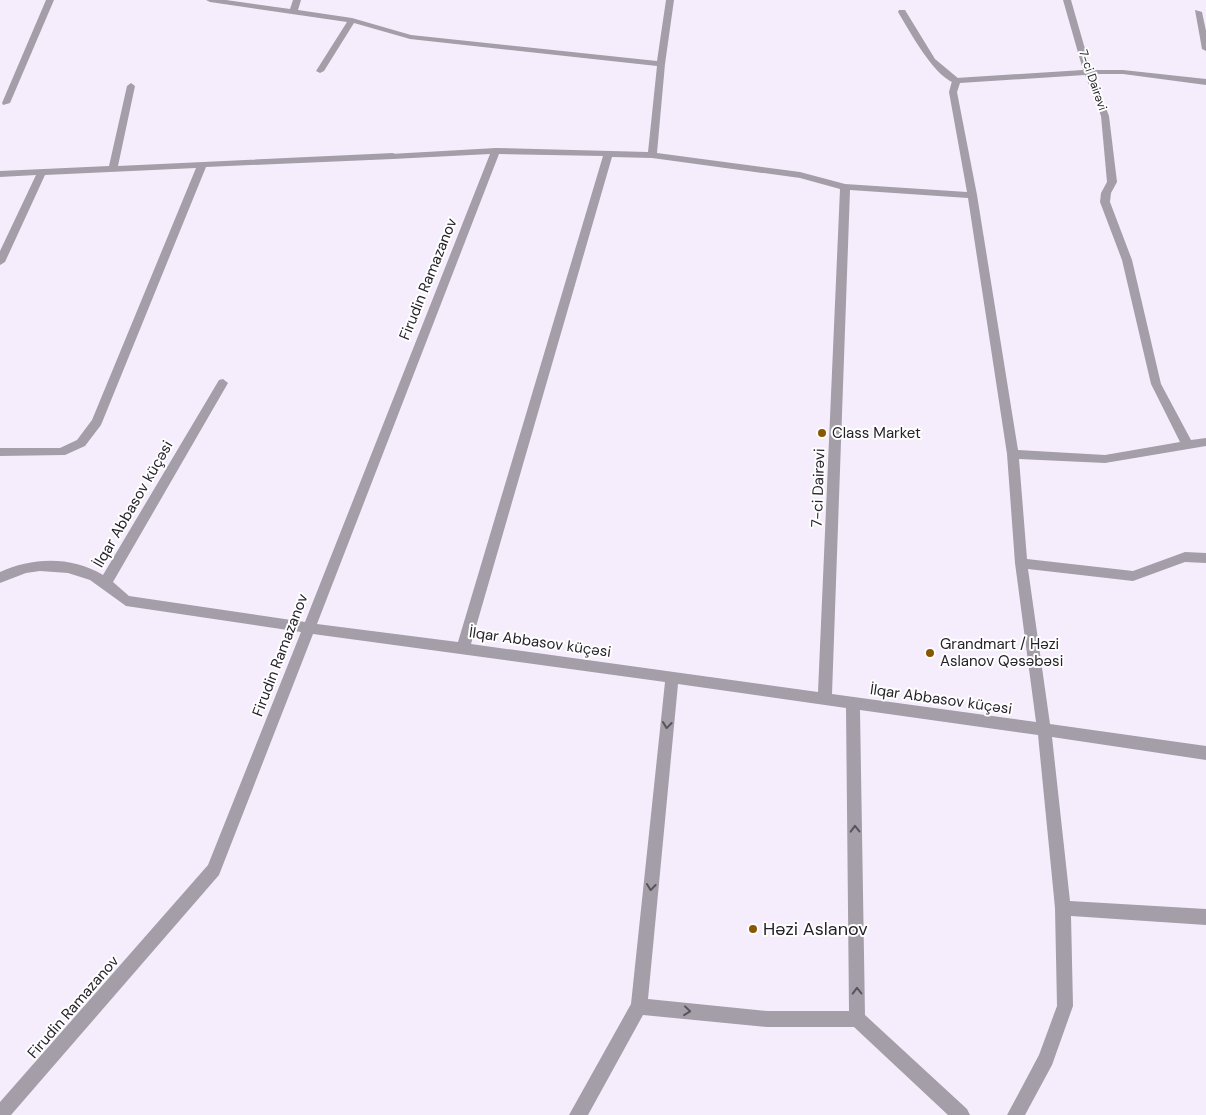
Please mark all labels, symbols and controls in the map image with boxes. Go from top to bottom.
street label: 7-ci Dairəvi [1075,48,1111,113]
street label: Firudin Ramazanov [394,215,462,343]
place label: Class Market [832,423,921,443]
marker: Class Market [816,427,828,439]
street label: İlqar Abbasov küçəsi [89,437,177,571]
street label: 7-ci Dairəvi [807,448,829,528]
street label: Firudin Ramazanov [247,591,313,719]
street label: İlqar Abbasov küçəsi [468,622,612,662]
place label: Grandmart / Həzi Aslanov Qəsəbəsi [940,634,1063,671]
marker: Grandmart / Həzi Aslanov Qəsəbəsi [924,647,936,659]
street label: İlqar Abbasov küçəsi [869,679,1013,719]
one-way arrow [662,721,673,729]
one-way arrow [850,825,860,832]
one-way arrow [646,883,657,891]
place label: Həzi Aslanov [763,917,868,941]
marker: Həzi Aslanov [747,923,759,935]
street label: Firudin Ramazanov [23,951,123,1063]
one-way arrow [852,987,862,995]
one-way arrow [684,1005,692,1016]

